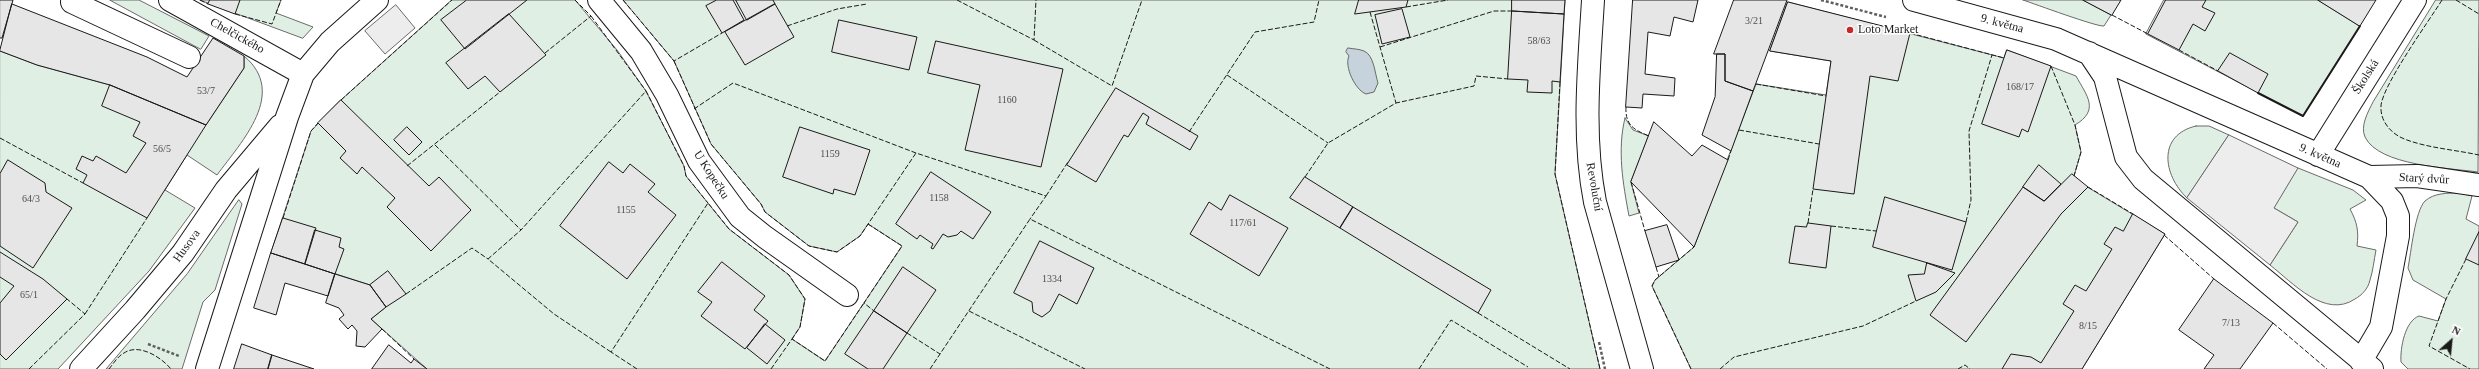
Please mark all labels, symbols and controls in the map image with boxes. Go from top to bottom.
street label: 9. května [1979,11,2025,37]
street label: Chelčického [207,15,267,57]
house number: 3/21 [1745,15,1763,27]
place label: Loto Market [1858,23,1918,37]
marker: Loto Market [1845,25,1855,35]
house number: 58/63 [1528,35,1550,47]
street label: Školská [2350,57,2382,97]
house number: 168/17 [2006,81,2034,93]
house number: 53/7 [197,85,215,97]
house number: 1160 [997,94,1017,106]
street label: 9. května [2297,140,2343,172]
house number: 56/5 [153,143,171,155]
street label: U Kopečku [690,148,732,202]
house number: 1159 [820,148,840,160]
street label: Revoluční [1583,161,1605,213]
street label: Starý dvůr [2398,170,2450,188]
house number: 1158 [929,192,949,204]
house number: 64/3 [22,193,40,205]
house number: 1155 [616,204,636,216]
house number: 117/61 [1229,217,1257,229]
street label: Husova [170,227,204,265]
house number: 1334 [1042,273,1062,285]
house number: 65/1 [20,289,38,301]
house number: 7/13 [2222,317,2240,329]
house number: 8/15 [2079,320,2097,332]
north arrow [2431,321,2471,361]
text: N [2450,323,2463,337]

